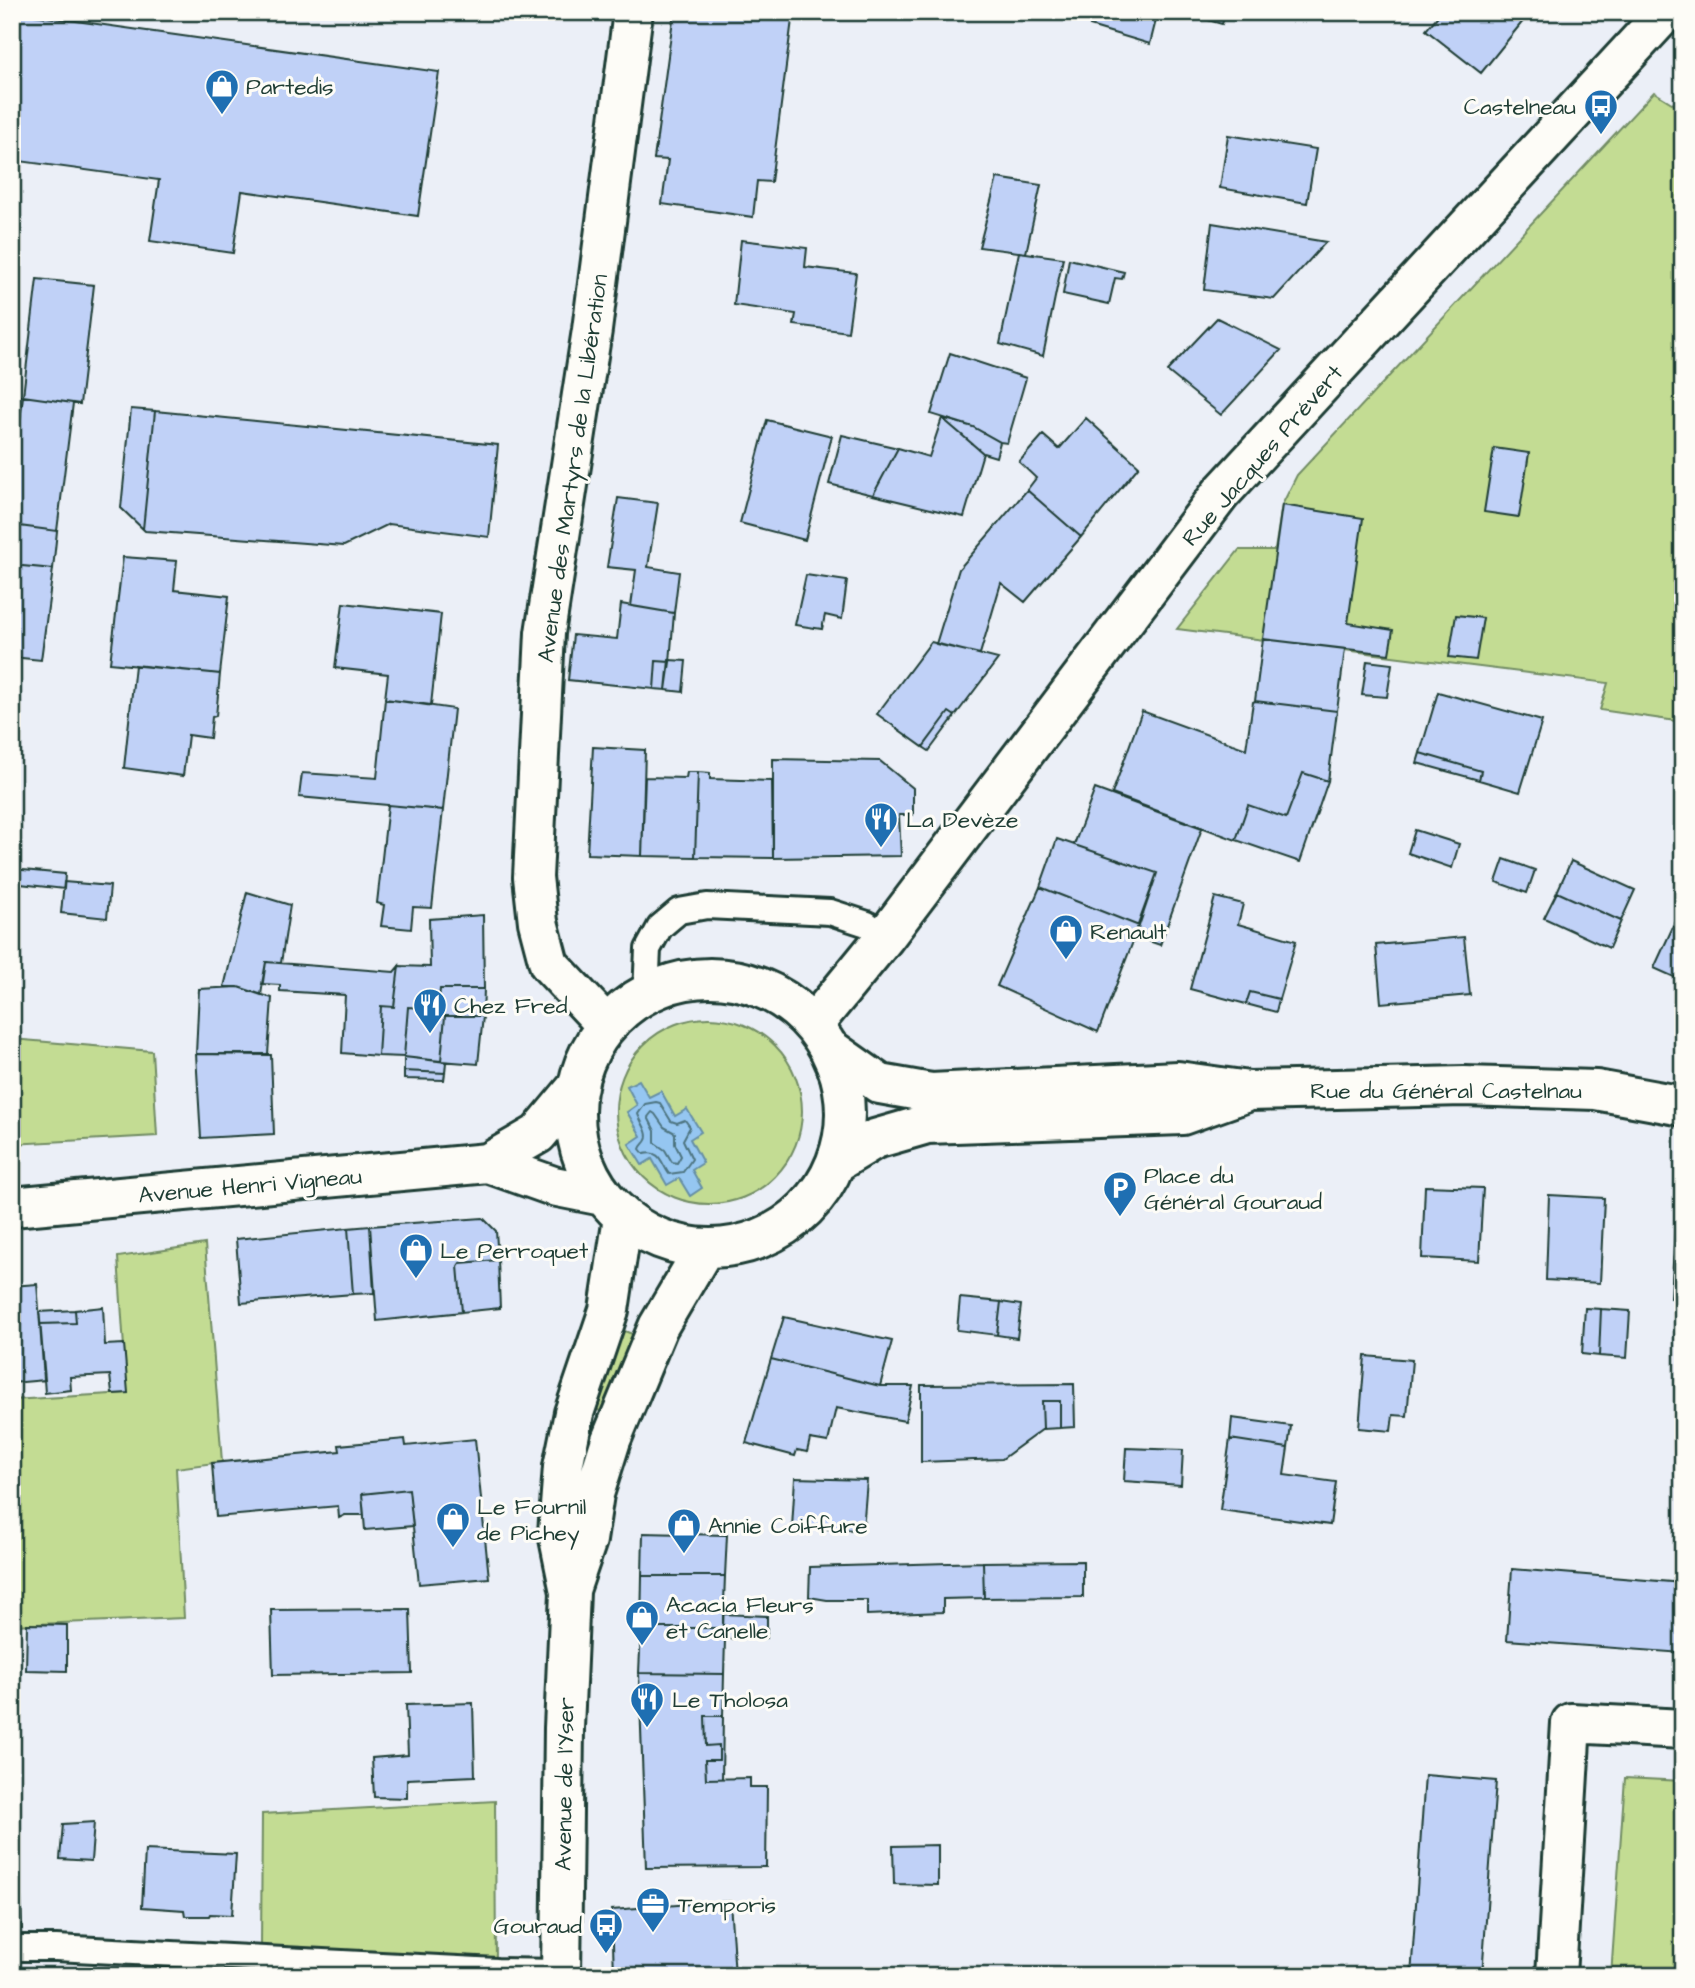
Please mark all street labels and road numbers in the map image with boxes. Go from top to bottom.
street label: Avenue des Martyrs de la Libération [530,272,617,665]
street label: Rue Jacques Prévert [1175,357,1351,553]
street label: Rue du Général Castelnau [1310,1075,1582,1107]
street label: Avenue Henri Vigneau [137,1160,363,1213]
street label: Avenue de l'Yser [547,1697,583,1871]

